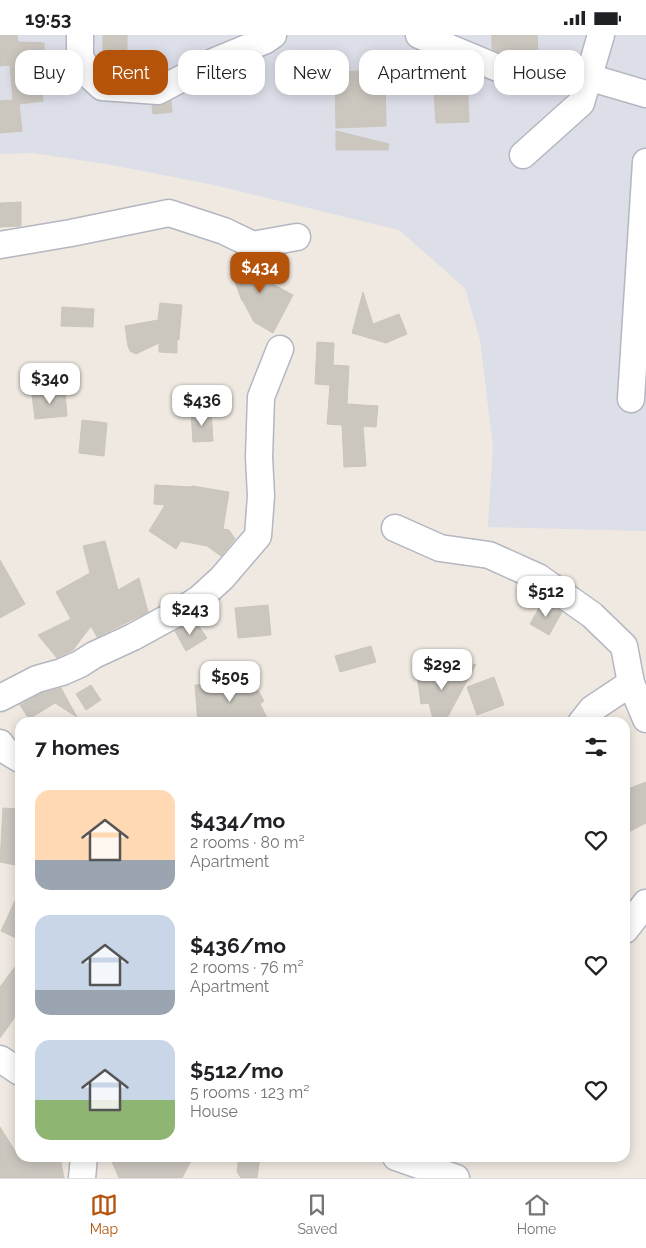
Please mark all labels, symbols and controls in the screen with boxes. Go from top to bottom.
text: 19:53 [25,7,71,29]
chip: Buy [15,50,83,95]
chip: Rent [93,50,168,95]
chip: Filters [178,50,265,95]
chip: New [275,50,349,95]
chip: Apartment [359,50,484,95]
chip: House [494,50,584,95]
pin: $434 [230,251,290,294]
text: $434 [241,258,279,277]
pin: $340 [20,363,80,405]
text: $340 [31,369,69,388]
pin: $436 [172,385,232,427]
text: $436 [183,391,221,410]
pin: $512 [516,575,576,618]
text: $512 [528,582,564,601]
pin: $243 [160,593,220,636]
text: $243 [171,600,209,619]
pin: $292 [412,649,472,691]
text: $292 [423,655,461,674]
pin: $505 [200,661,260,703]
text: $505 [211,667,249,686]
icon: filters [582,733,610,761]
text: 7 homes [35,735,120,760]
text: $434/mo [190,808,285,833]
icon: home [75,810,135,870]
icon: heart [582,826,610,854]
text: 2 rooms · 80 m² [190,833,305,852]
text: Apartment [190,852,269,871]
text: $436/mo [190,933,286,958]
icon: home [75,935,135,995]
icon: heart [582,951,610,979]
text: 2 rooms · 76 m² [190,958,304,977]
text: Apartment [190,977,269,996]
text: $512/mo [190,1058,283,1083]
icon: home [75,1060,135,1120]
icon: heart [582,1076,610,1104]
text: 5 rooms · 123 m² [190,1083,310,1102]
text: House [190,1102,238,1121]
tab: Map [90,1191,118,1237]
tab: Saved [297,1191,337,1237]
tab: Home [517,1191,556,1237]

